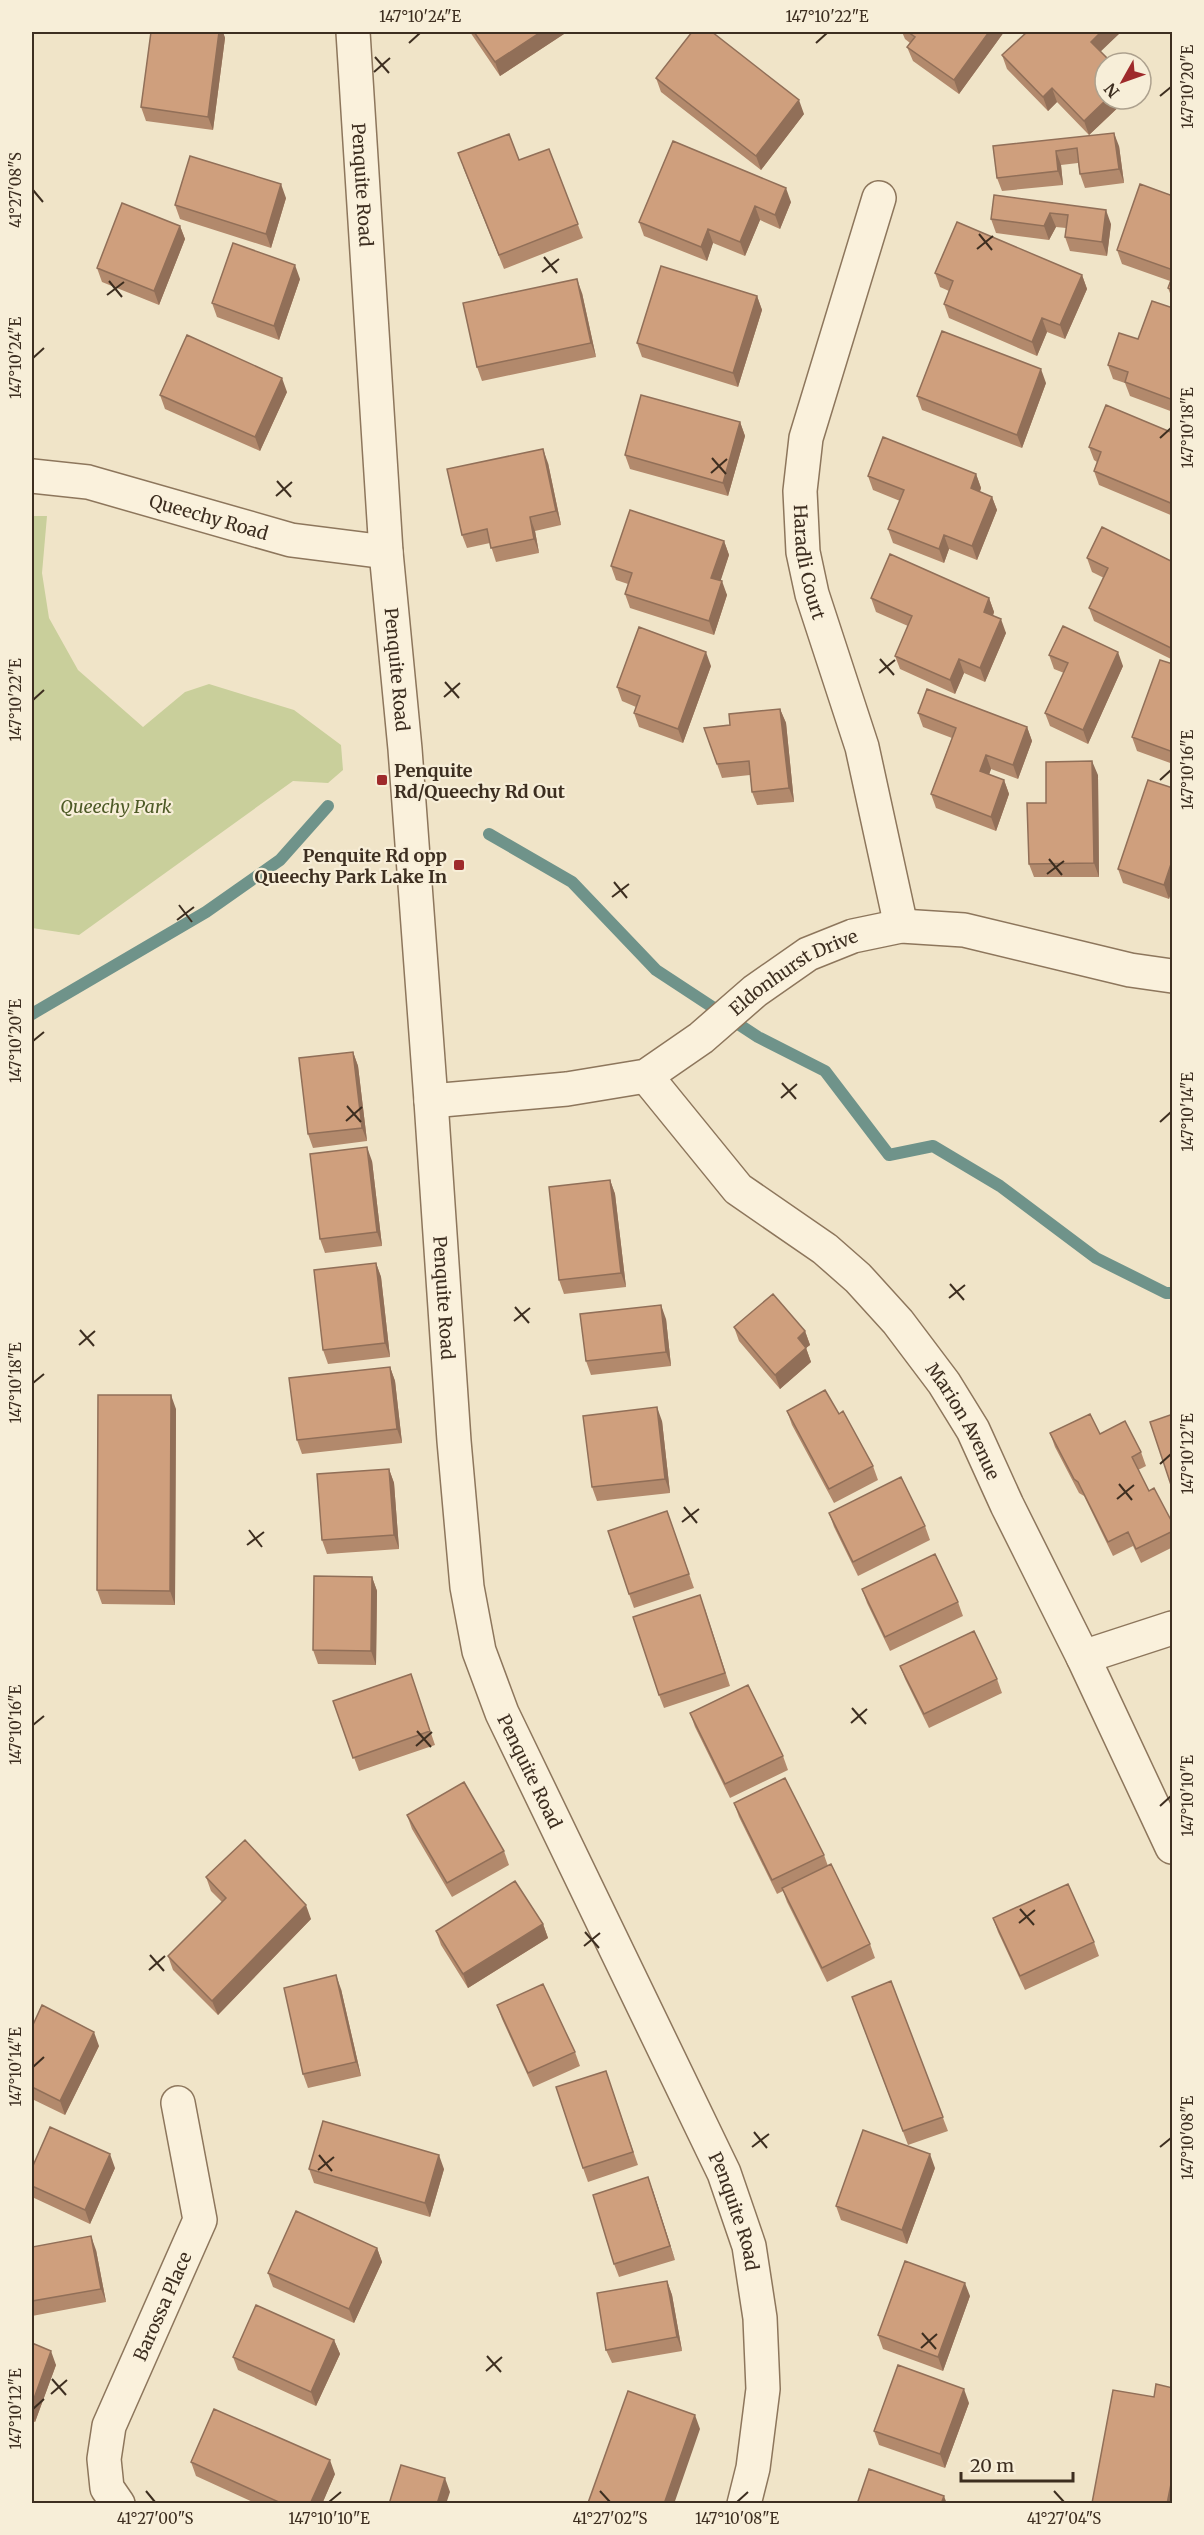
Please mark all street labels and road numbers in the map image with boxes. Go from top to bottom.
street label: Penquite Road [347,122,378,248]
street label: Queechy Road [147,489,271,544]
street label: Haradli Court [789,504,831,622]
street label: Penquite Road [380,607,415,732]
street label: Eldonhurst Drive [724,924,861,1020]
street label: Penquite Road [429,1235,460,1360]
street label: Marion Avenue [921,1358,1005,1483]
street label: Penquite Road [493,1710,567,1832]
street label: Penquite Road [704,2148,764,2272]
street label: Barossa Place [128,2248,196,2364]

